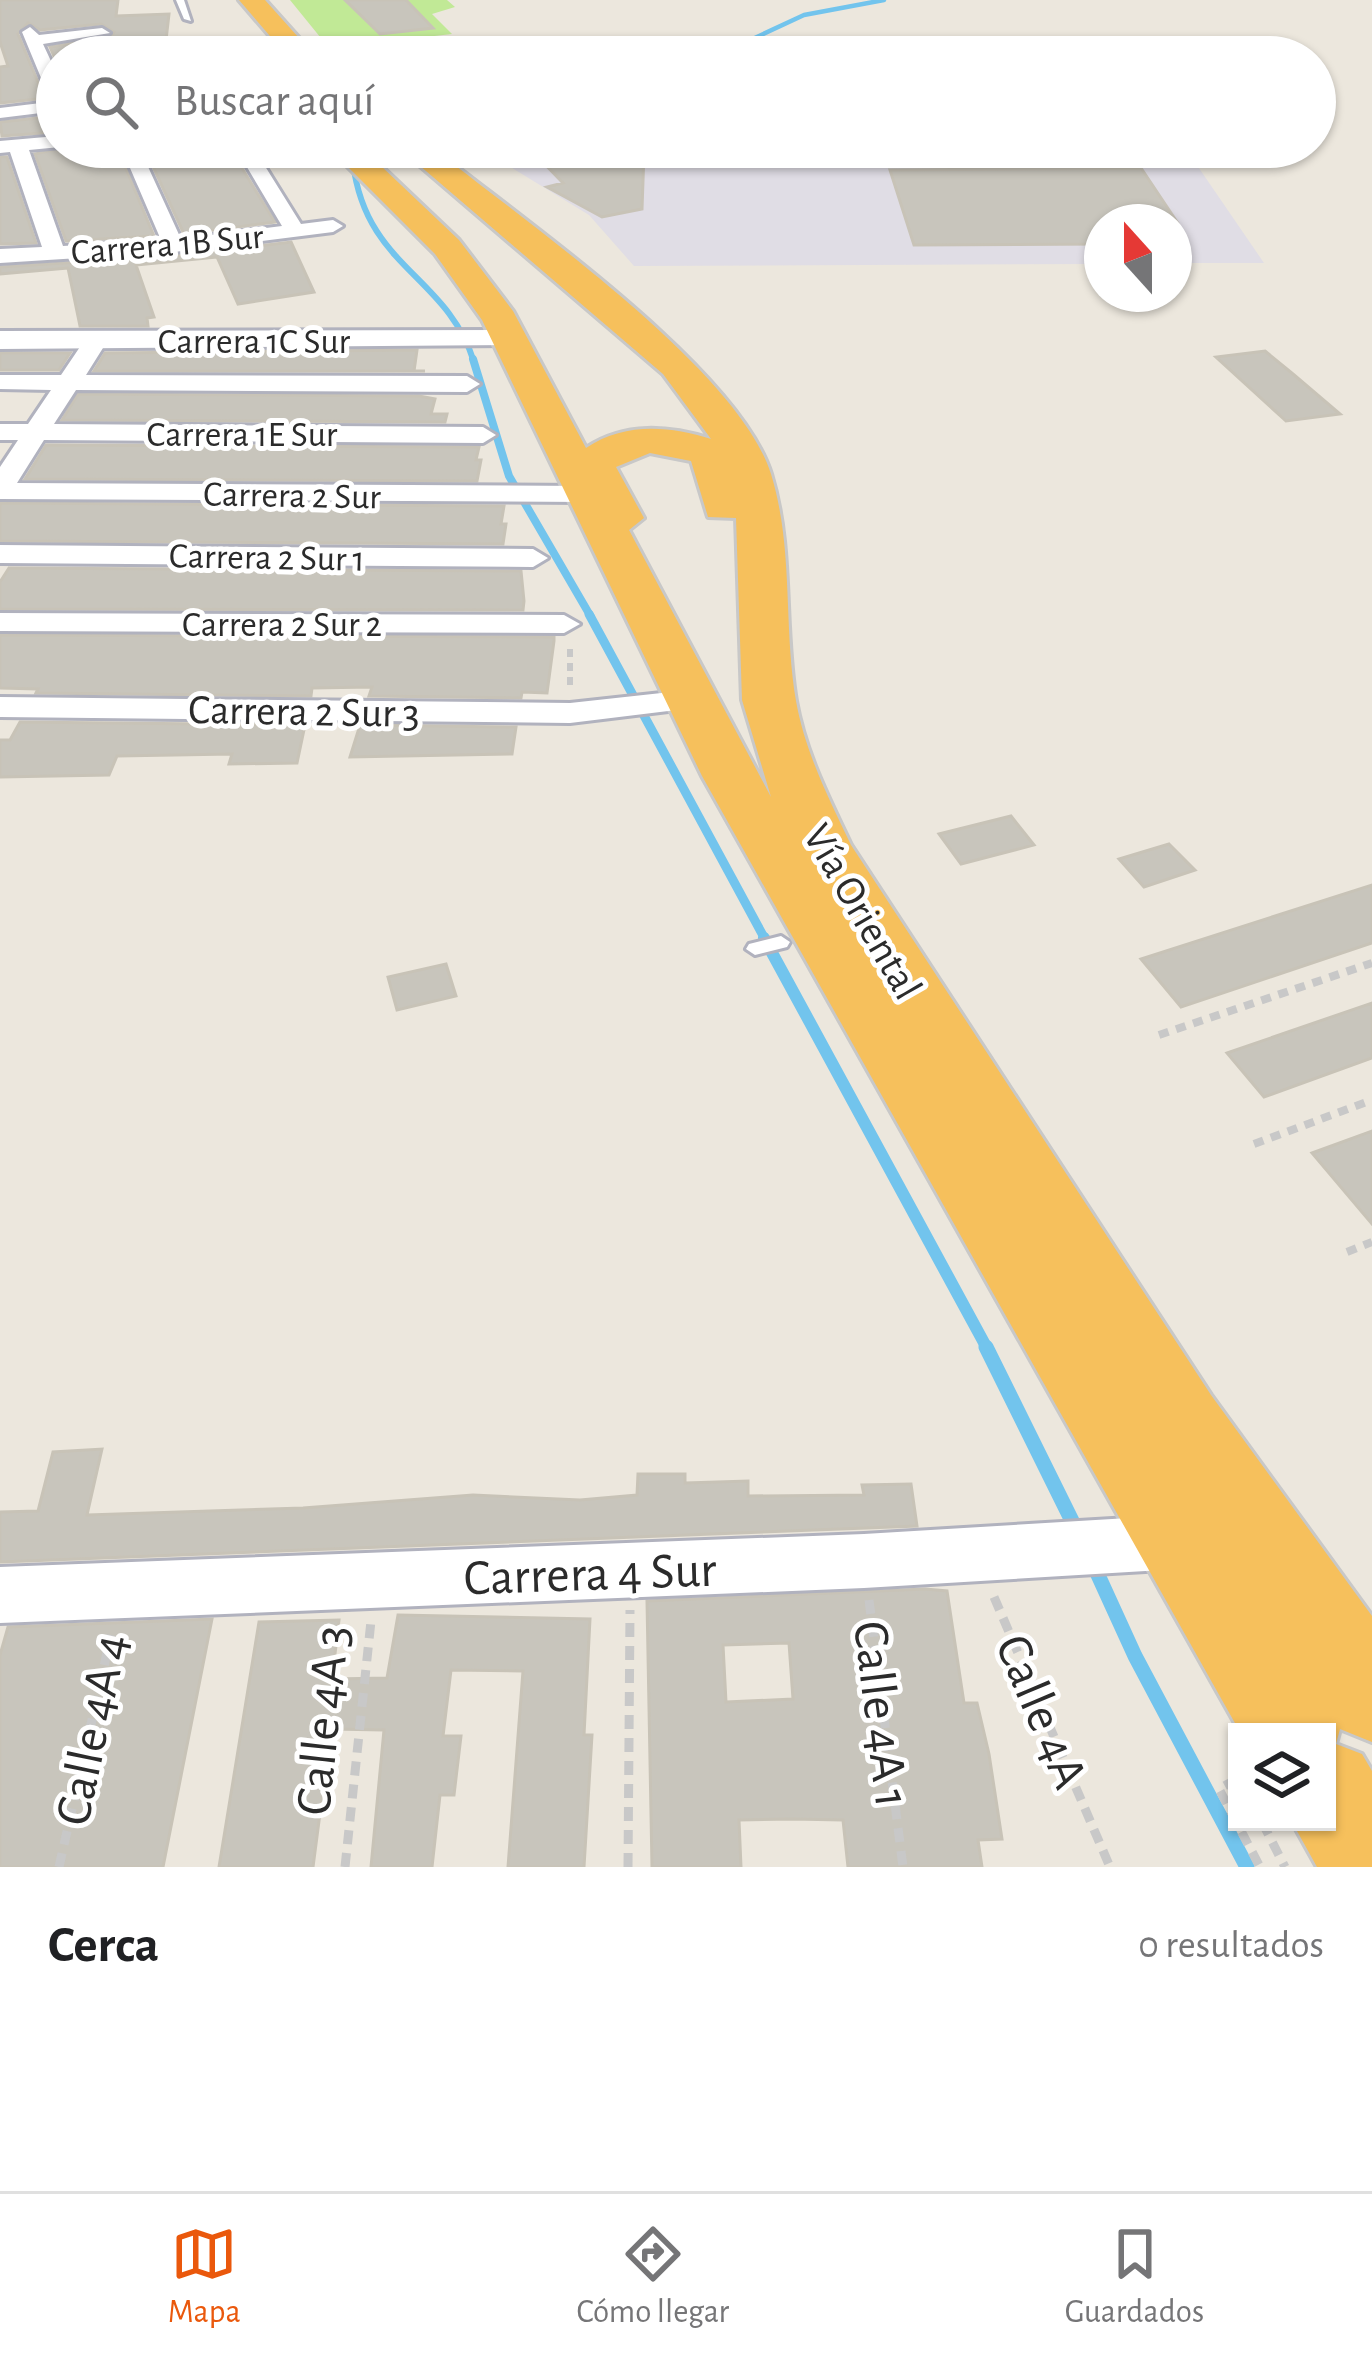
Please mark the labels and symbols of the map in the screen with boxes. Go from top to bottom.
north arrow [1084,204,1192,312]
street label: Carrera 1B Sur [70,219,265,271]
street label: Carrera 1C Sur [158,324,351,360]
street label: Carrera 1E Sur [147,417,338,453]
street label: Carrera 2 Sur [203,476,381,516]
street label: Carrera 2 Sur 1 [169,538,365,578]
street label: Carrera 2 Sur 2 [182,607,382,643]
street label: Carrera 2 Sur 3 [188,689,420,735]
street label: Vía Oriental [795,817,929,1007]
street label: Carrera 4 Sur [463,1545,718,1604]
street label: Calle 4A 1 [844,1618,917,1810]
street label: Calle 4A 3 [288,1623,359,1818]
street label: Calle 4A [986,1628,1096,1796]
street label: Calle 4A 4 [47,1629,138,1830]

